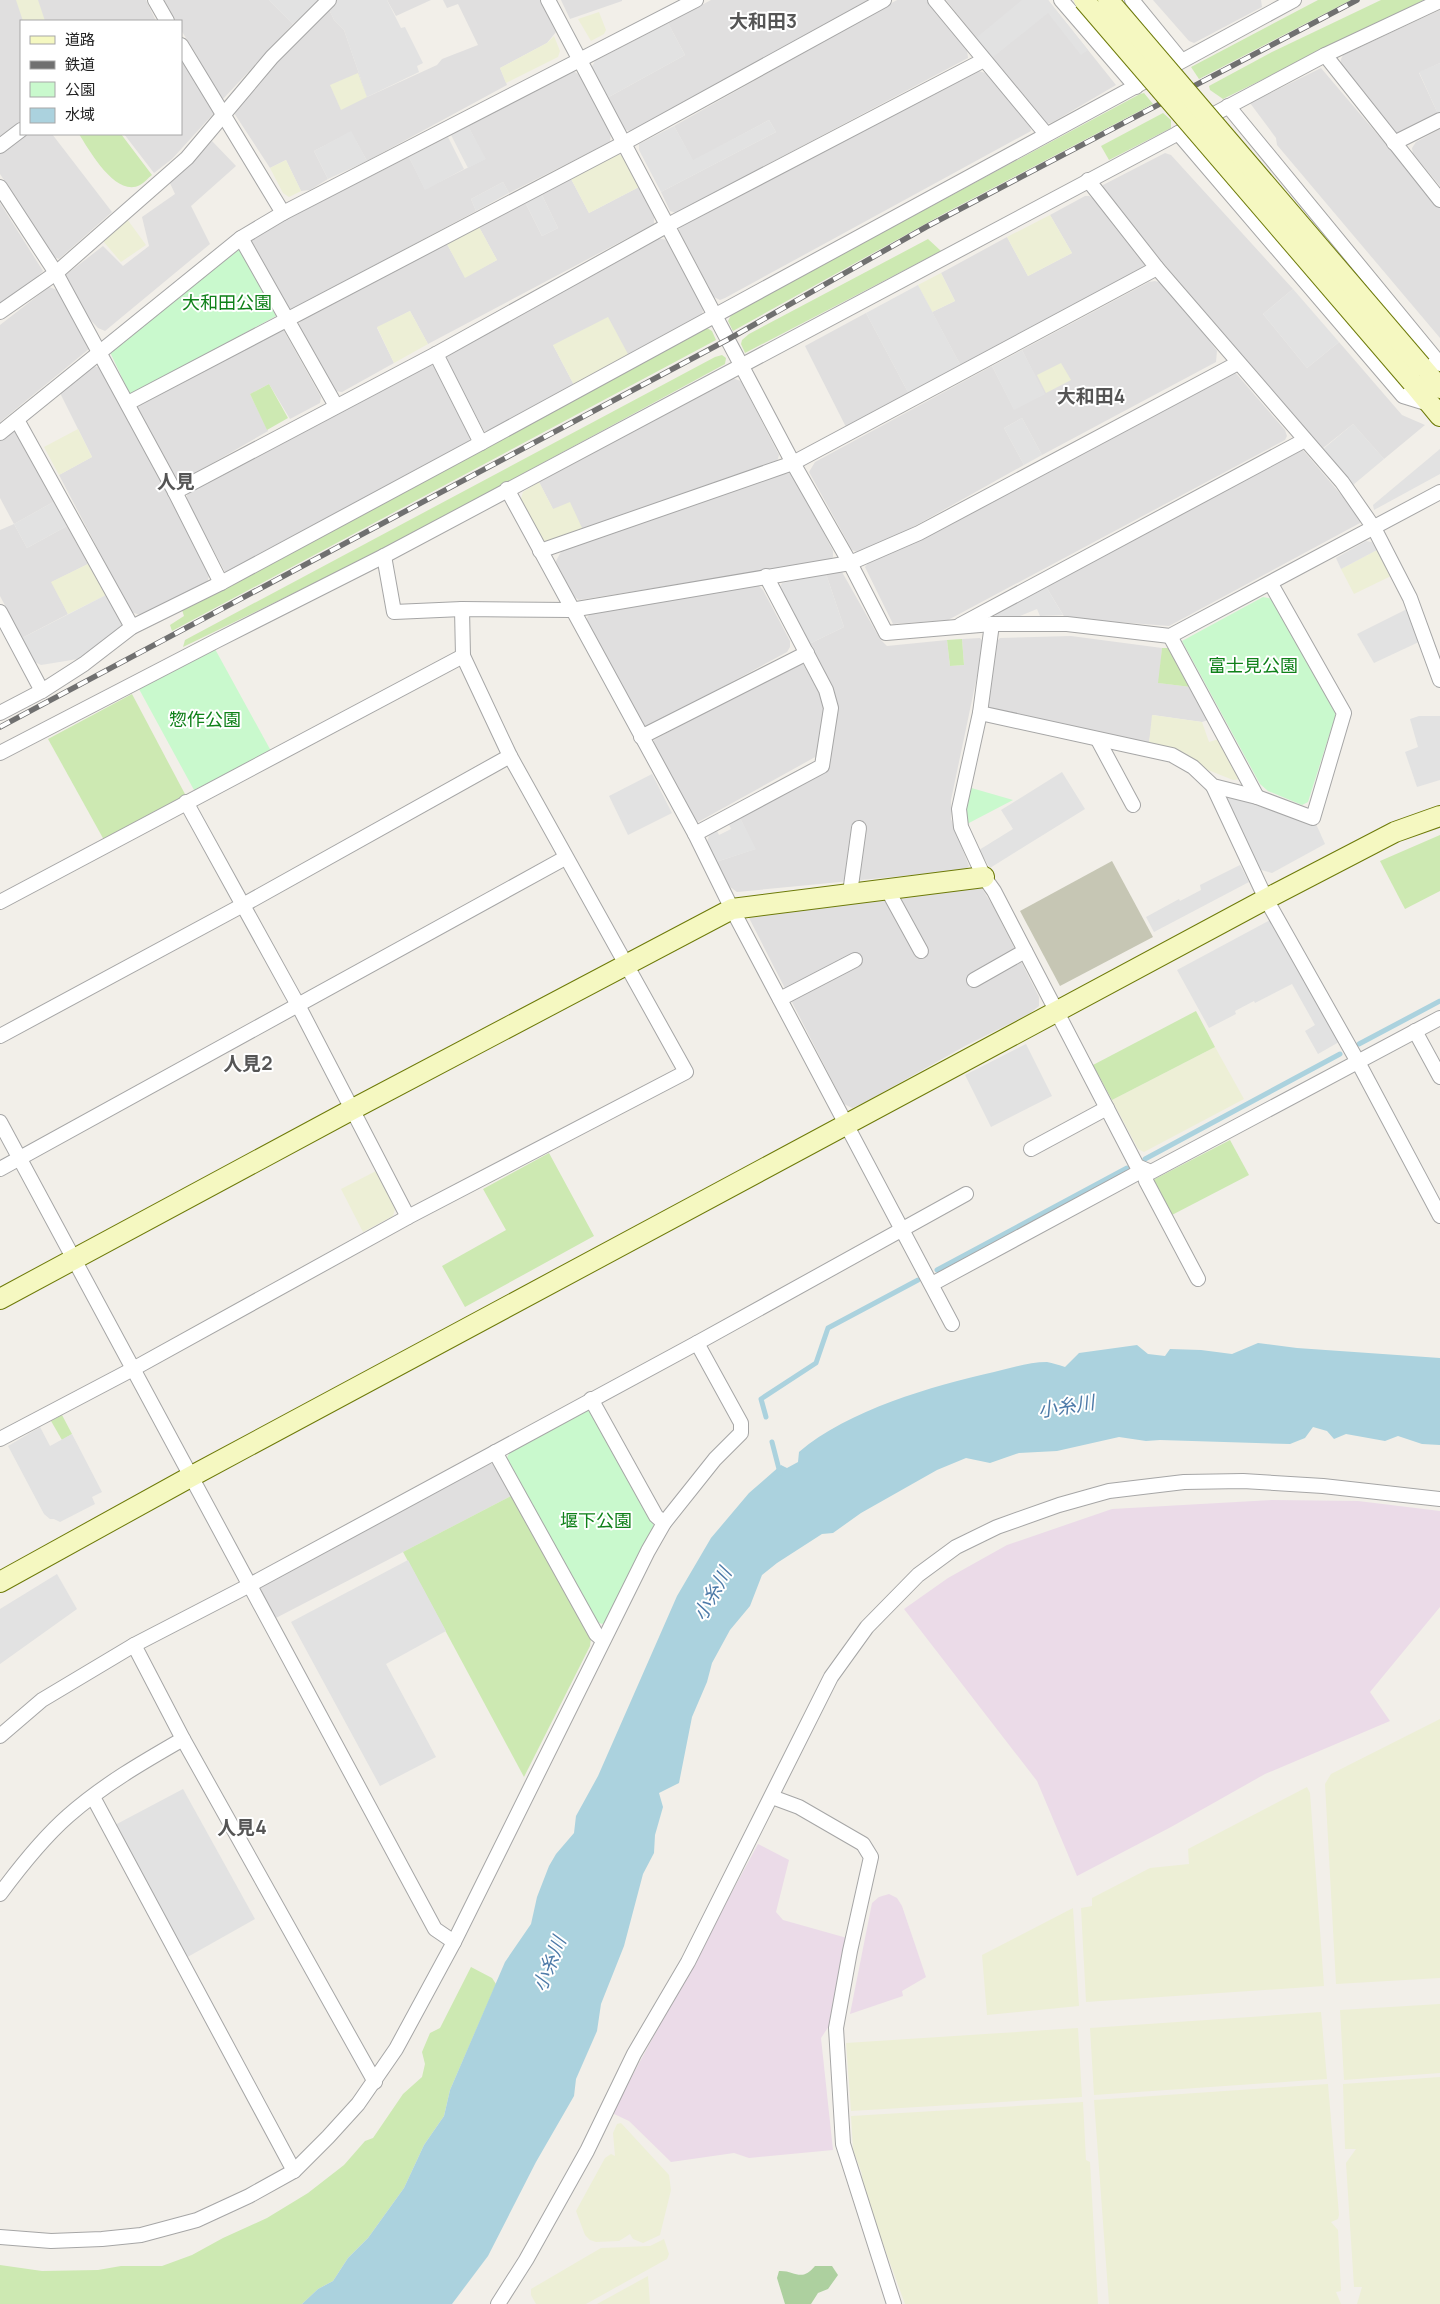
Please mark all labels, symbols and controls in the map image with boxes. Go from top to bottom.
district label: 大和田3 [729,8,797,34]
legend [20,20,182,135]
text: 道路 [65,29,95,50]
text: 鉄道 [65,54,95,75]
text: 公園 [65,79,95,100]
text: 水域 [65,104,95,125]
park label: 大和田公園 [182,290,272,314]
district label: 大和田4 [1057,383,1125,409]
district label: 人見 [157,468,195,494]
park label: 富士見公園 [1208,653,1298,677]
park label: 惣作公園 [169,707,241,731]
district label: 人見2 [223,1050,273,1076]
water label: 小糸川 [1036,1388,1098,1423]
park label: 堰下公園 [560,1508,632,1532]
water label: 小糸川 [687,1561,738,1625]
district label: 人見4 [217,1814,267,1840]
water label: 小糸川 [526,1931,572,1995]

